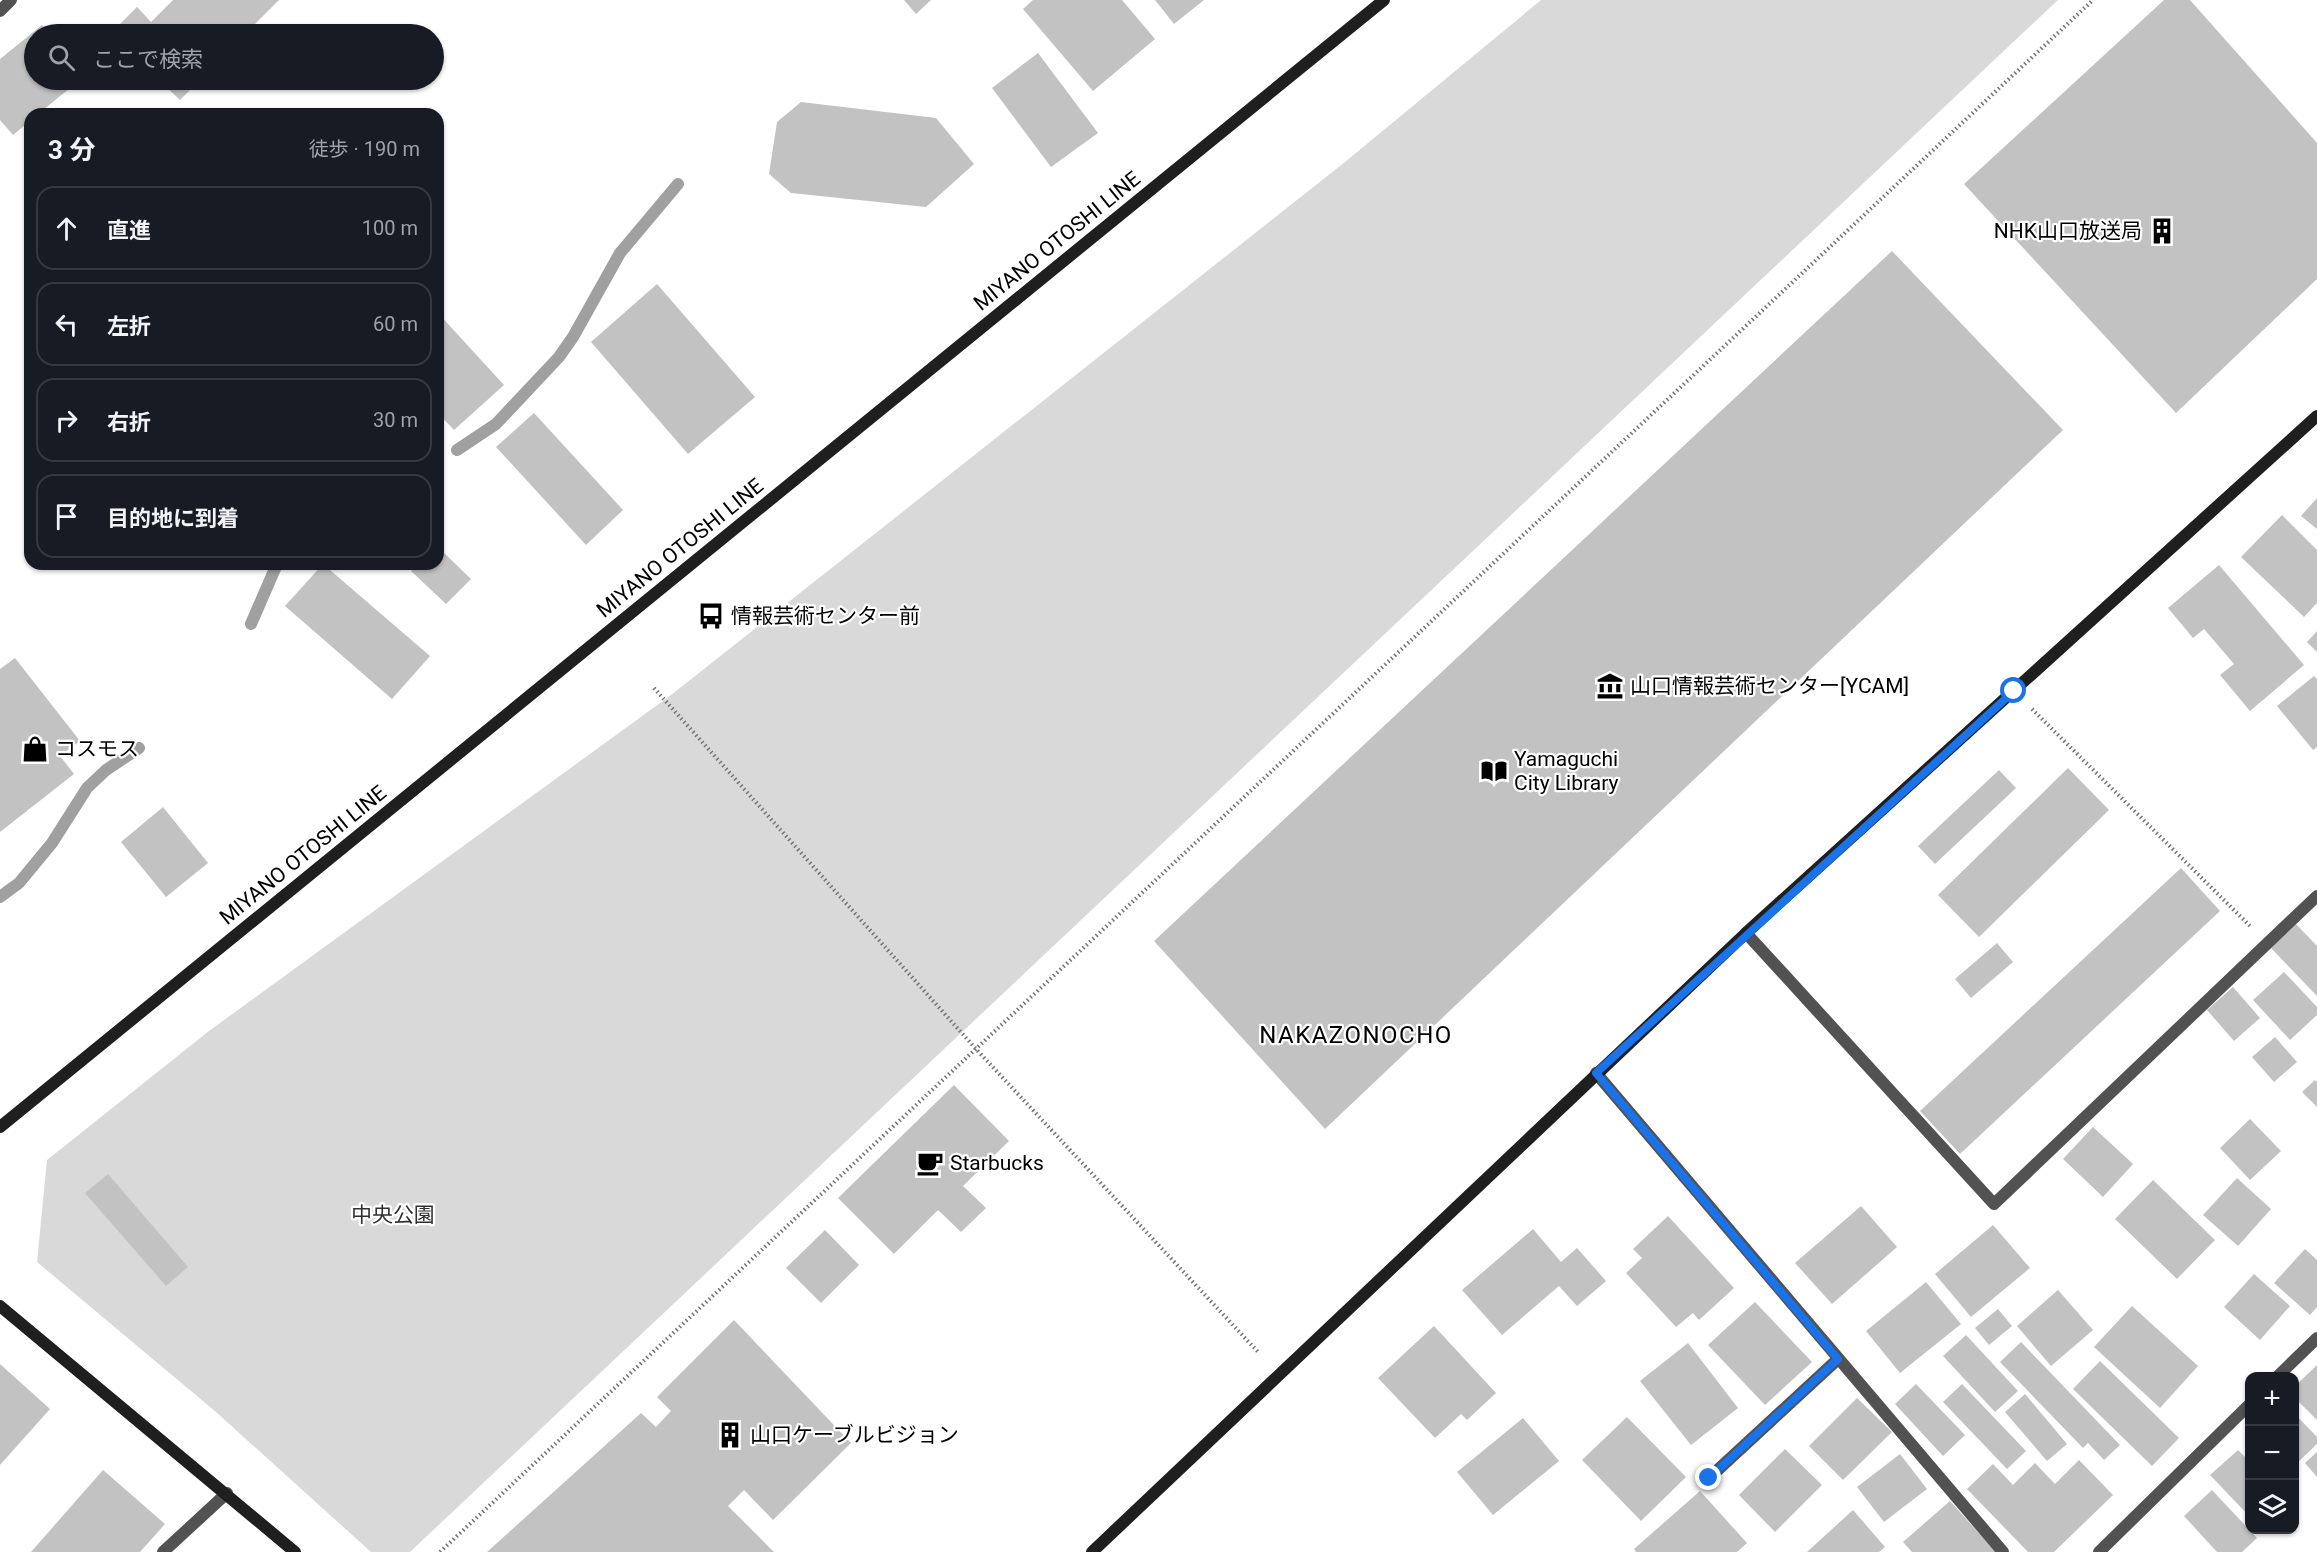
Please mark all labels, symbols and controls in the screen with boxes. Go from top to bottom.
search box [24,24,444,90]
icon: search [45,41,78,74]
text: ここで検索 [93,47,203,72]
text: 3 分 [48,135,95,165]
text: 徒歩 · 190 m [309,137,420,161]
street label: MIYANO OTOSHI LINE [969,167,1145,315]
icon: ahead [50,212,83,245]
text: 100 m [362,216,418,240]
building icon: NHK山口放送局 [2147,216,2177,246]
text: 直進 [107,218,151,243]
place label: NHK山口放送局 [1994,219,2142,243]
icon: left [50,308,83,341]
text: 60 m [373,312,418,336]
text: 左折 [107,314,151,339]
icon: right [50,404,83,437]
text: 30 m [373,408,418,432]
text: 右折 [107,410,151,435]
street label: MIYANO OTOSHI LINE [592,474,768,622]
icon: arrive [50,500,83,533]
text: 目的地に到着 [107,506,239,531]
bus stop icon: 情報芸術センター前 [696,601,726,631]
place label: 情報芸術センター前 [731,604,920,628]
museum icon: 山口情報芸術センター[YCAM] [1595,671,1625,701]
place label: 山口情報芸術センター[YCAM] [1630,674,1909,698]
route start [2000,677,2026,703]
shop icon: コスモス [20,734,50,764]
place label: コスモス [55,737,139,761]
place label: Yamaguchi City Library [1514,747,1618,795]
library icon: Yamaguchi City Library [1479,756,1509,786]
street label: MIYANO OTOSHI LINE [215,781,391,929]
district label: NAKAZONOCHO [1259,1021,1453,1049]
cafe icon: Starbucks [915,1148,945,1178]
place label: Starbucks [950,1151,1044,1175]
park label: 中央公園 [351,1203,435,1227]
map controls [2245,1372,2299,1534]
button: + [2245,1372,2299,1426]
building icon: 山口ケーブルビジョン [715,1420,745,1450]
place label: 山口ケーブルビジョン [750,1423,959,1447]
button: − [2245,1426,2299,1480]
route end [1695,1464,1721,1490]
button: layers [2245,1480,2299,1534]

